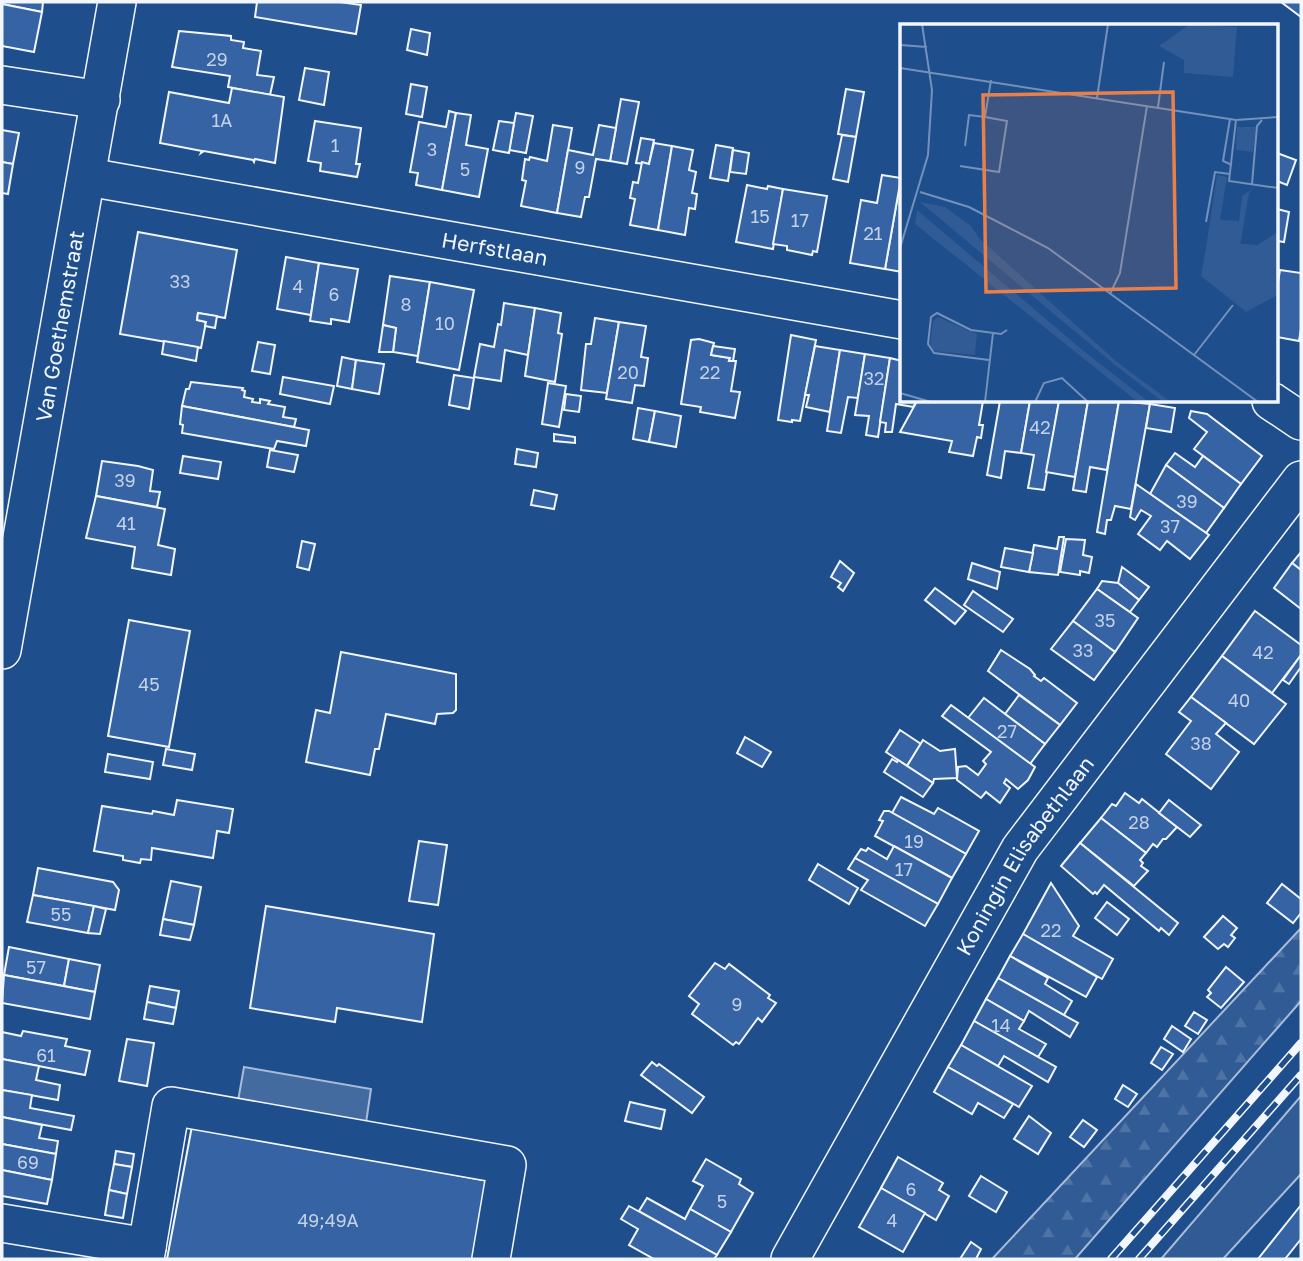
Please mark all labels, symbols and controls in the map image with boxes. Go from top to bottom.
inset map [900,24,1278,402]
house number: 29 [206,48,228,70]
house number: 1A [212,109,232,131]
house number: 1 [331,134,340,156]
house number: 3 [427,138,437,160]
house number: 9 [575,156,585,178]
house number: 5 [460,158,470,180]
house number: 15 [750,205,770,227]
house number: 17 [791,209,809,231]
house number: 21 [863,222,883,244]
street label: Herfstlaan [440,226,550,271]
street label: Van Goethemstraat [30,228,89,424]
house number: 33 [169,270,191,292]
house number: 4 [293,275,304,297]
house number: 6 [329,283,339,305]
house number: 8 [401,293,411,315]
house number: 10 [435,312,455,334]
house number: 20 [617,361,639,383]
house number: 22 [700,361,720,383]
house number: 32 [864,367,884,389]
house number: 42 [1029,416,1051,438]
house number: 39 [114,469,136,491]
house number: 39 [1176,490,1198,512]
house number: 41 [116,512,136,534]
house number: 37 [1160,515,1180,537]
house number: 35 [1095,609,1115,631]
house number: 33 [1072,639,1094,661]
house number: 42 [1252,641,1274,663]
house number: 45 [138,673,160,695]
house number: 40 [1228,689,1250,711]
house number: 27 [997,720,1017,742]
house number: 38 [1190,732,1212,754]
street label: Koningin Elisabethlaan [950,751,1099,960]
house number: 28 [1128,811,1150,833]
house number: 19 [904,830,924,852]
house number: 17 [895,858,913,880]
house number: 55 [51,903,71,925]
house number: 22 [1041,919,1061,941]
house number: 57 [26,956,46,978]
house number: 9 [732,993,742,1015]
house number: 14 [991,1014,1011,1036]
house number: 61 [36,1044,56,1066]
house number: 69 [17,1151,39,1173]
house number: 6 [906,1178,916,1200]
house number: 5 [717,1190,727,1212]
house number: 49;49A [297,1209,359,1231]
house number: 4 [887,1209,898,1231]

